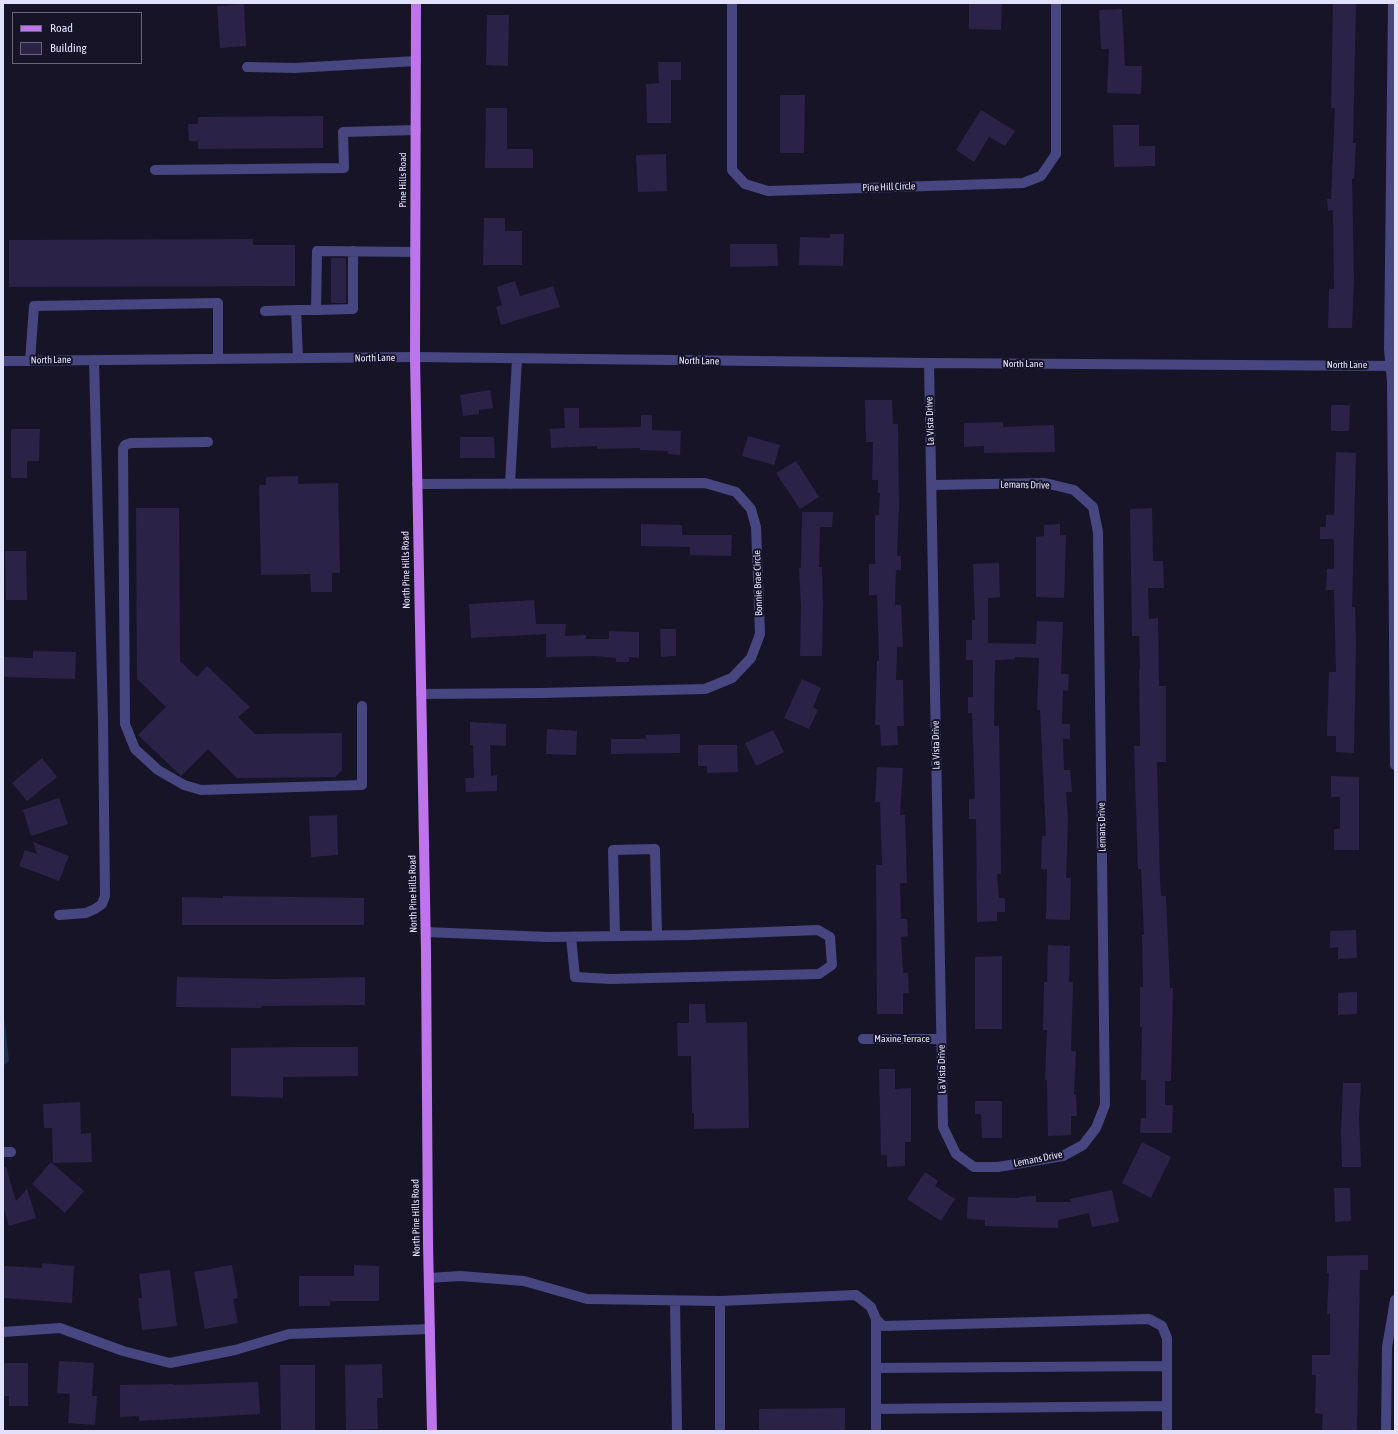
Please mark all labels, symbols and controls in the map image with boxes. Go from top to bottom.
legend [12,12,142,64]
text: Road [50,21,73,35]
text: Building [50,41,87,55]
street label: Pine Hills Road [397,152,409,208]
street label: Pine Hill Circle [862,180,916,194]
street label: North Lane [355,352,395,364]
street label: North Lane [31,354,71,366]
street label: North Lane [679,355,719,367]
street label: North Lane [1003,358,1043,370]
street label: North Lane [1327,359,1367,371]
street label: La Vista Drive [923,396,937,446]
street label: Lemans Drive [1000,479,1050,491]
street label: North Pine Hills Road [399,531,413,609]
street label: Bonnie Brae Circle [751,550,765,616]
street label: La Vista Drive [930,720,942,770]
street label: Lemans Drive [1096,802,1108,852]
street label: North Pine Hills Road [406,855,420,933]
street label: Maxine Terrace [874,1033,930,1045]
street label: La Vista Drive [936,1044,948,1094]
street label: Lemans Drive [1013,1148,1063,1170]
street label: North Pine Hills Road [409,1179,423,1257]

